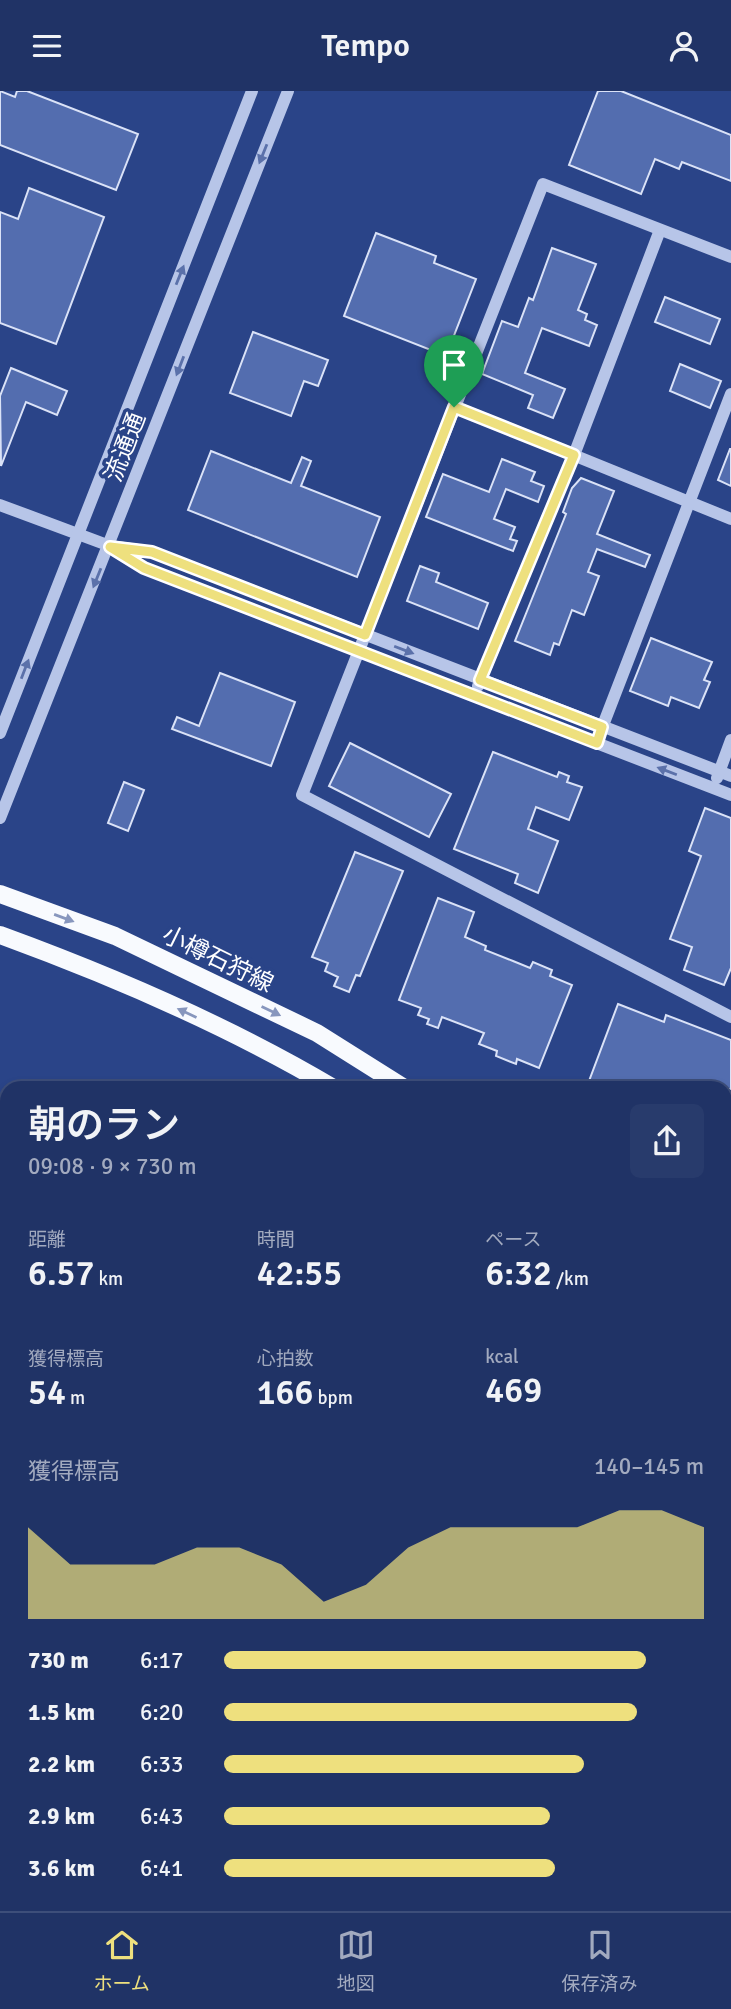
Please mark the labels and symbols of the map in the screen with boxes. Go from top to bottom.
one-way arrow [257,144,268,165]
one-way arrow [174,264,185,285]
pin [424,335,484,407]
one-way arrow [174,356,185,377]
street label: 流通通 [98,408,152,486]
one-way arrow [91,568,102,589]
one-way arrow [394,645,415,656]
one-way arrow [19,658,30,679]
one-way arrow [657,765,678,776]
one-way arrow [54,913,75,924]
street label: 小樽石狩線 [157,919,279,999]
one-way arrow [261,1005,281,1017]
one-way arrow [177,1007,197,1019]

